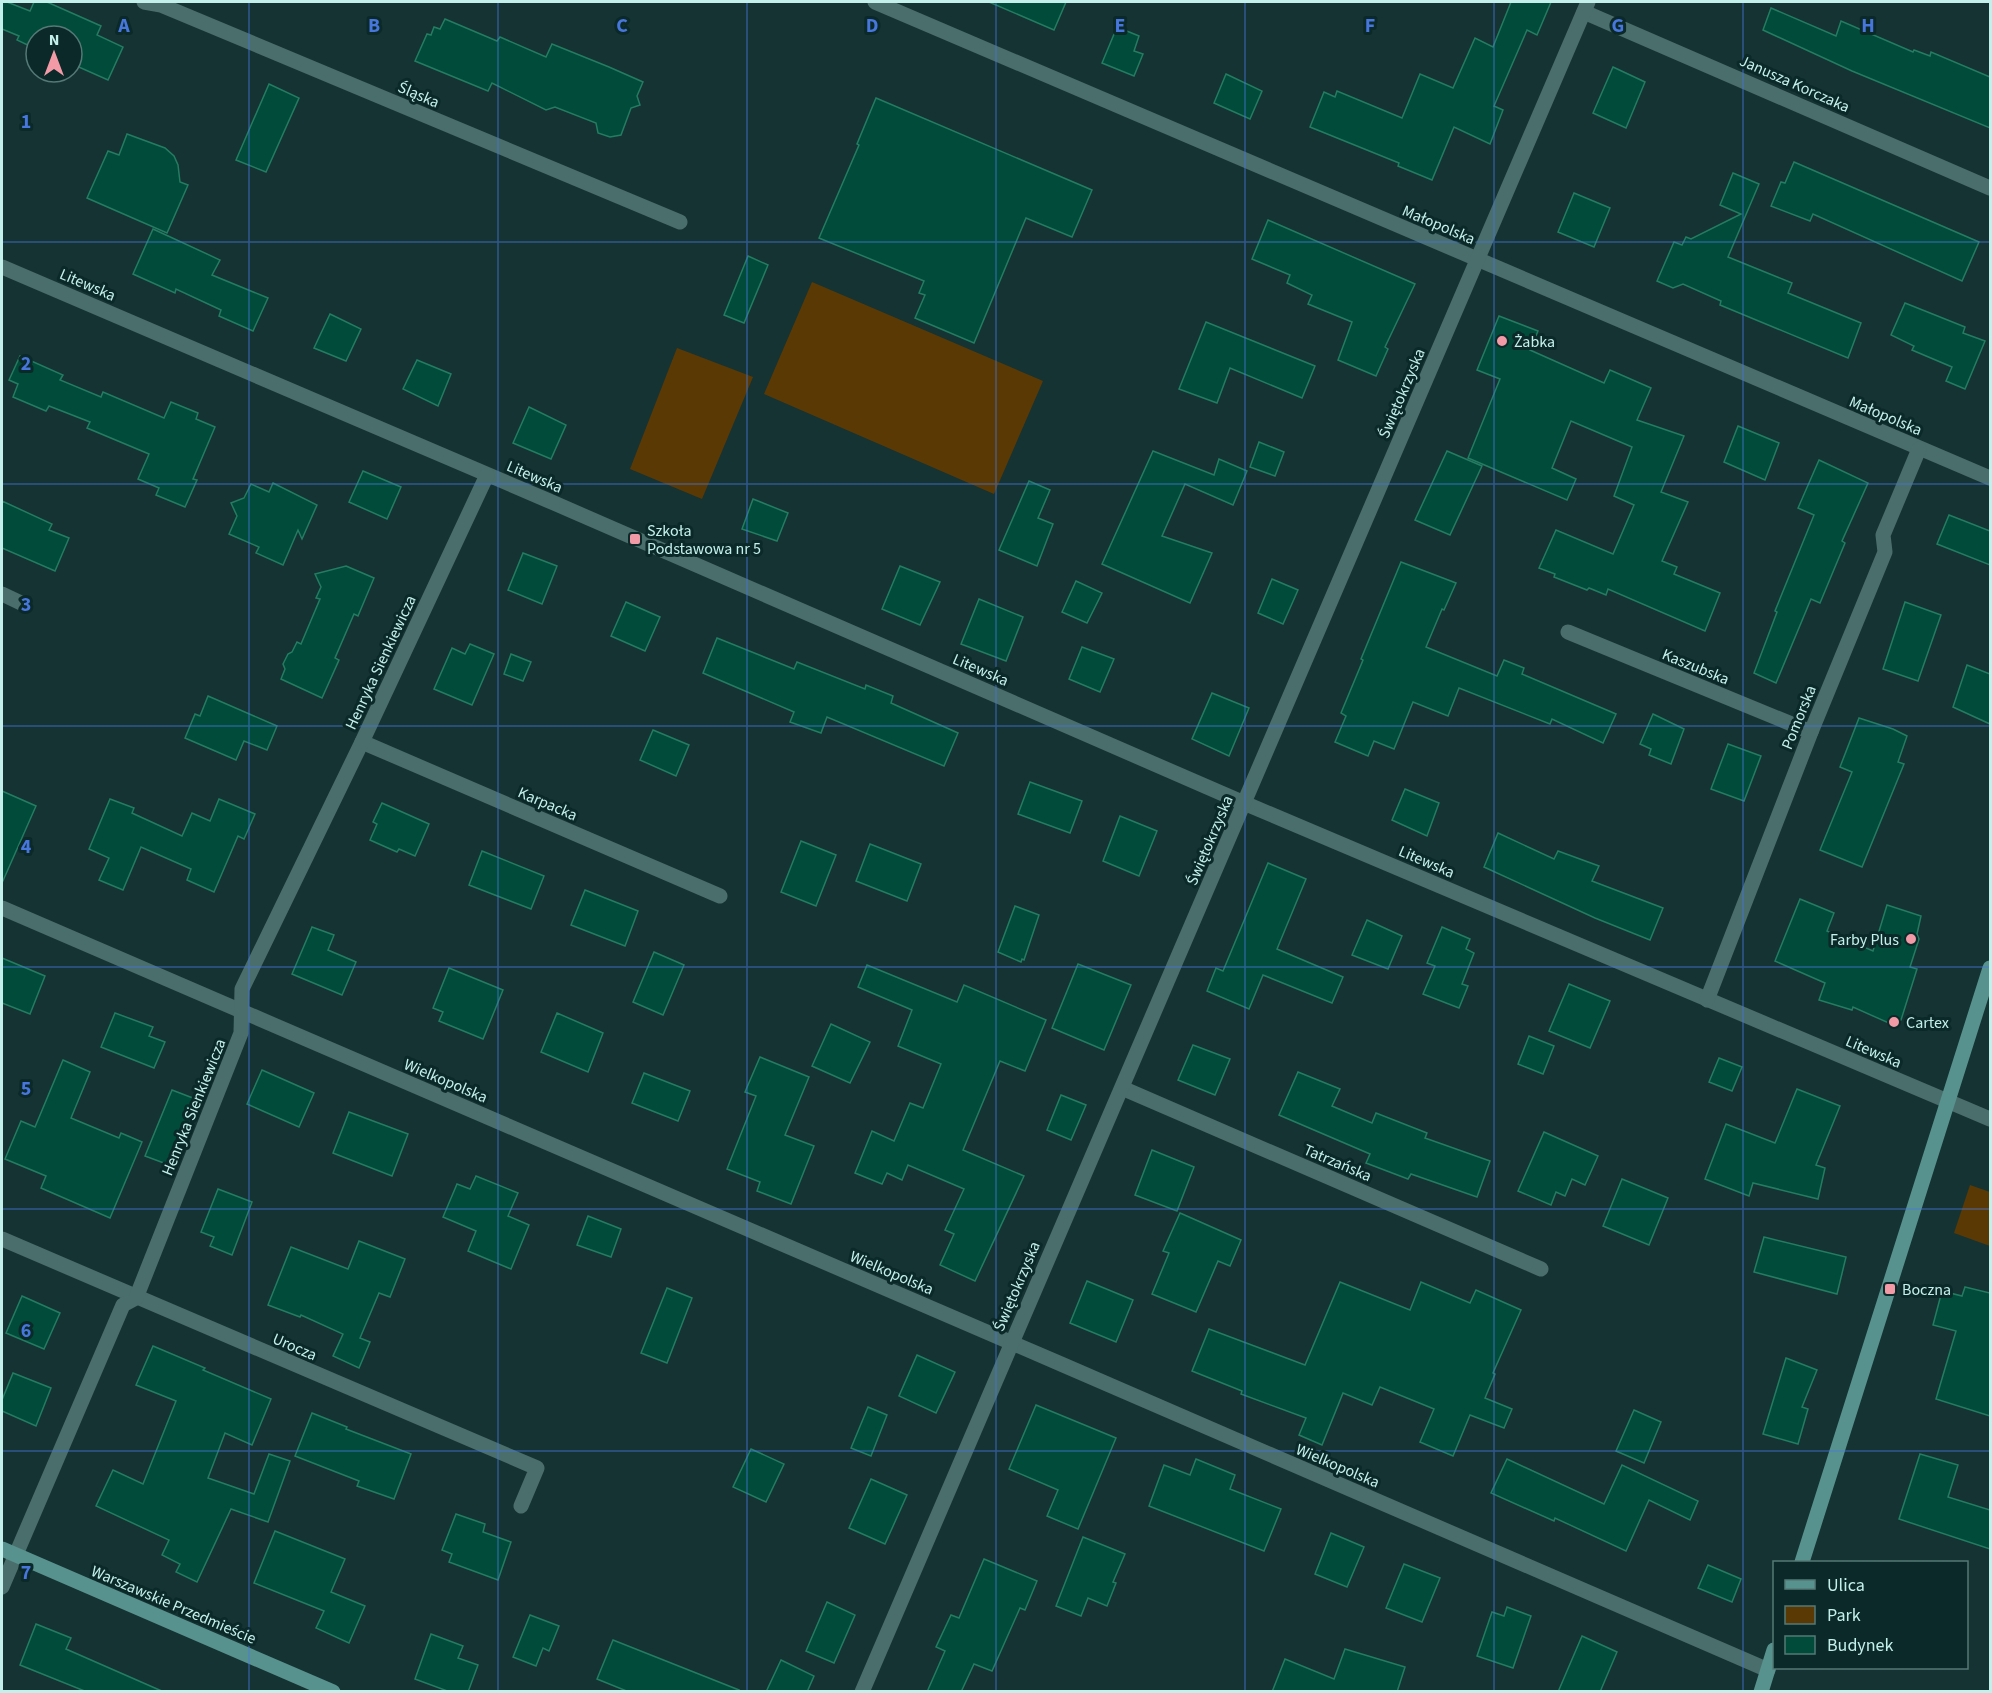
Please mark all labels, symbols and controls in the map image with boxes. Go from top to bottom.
text: A [117,12,130,40]
text: B [368,12,380,40]
text: C [616,12,628,40]
text: D [866,12,878,40]
text: E [1115,12,1125,40]
text: F [1365,12,1375,40]
text: G [1612,12,1624,40]
text: H [1861,12,1875,40]
north arrow [24,24,84,84]
text: N [49,29,59,51]
street label: Janusza Korczaka [1736,50,1853,118]
street label: Śląska [394,76,443,113]
text: 1 [21,108,31,136]
street label: Małopolska [1399,200,1478,250]
street label: Litewska [56,263,119,307]
place label: Żabka [1514,331,1555,353]
marker: Żabka [1495,334,1509,348]
street label: Świętokrzyska [1373,345,1431,442]
text: 2 [21,350,31,378]
street label: Małopolska [1846,391,1925,441]
street label: Litewska [503,455,566,499]
place label: Szkoła Podstawowa nr 5 [647,520,761,560]
marker: Szkoła Podstawowa nr 5 [628,532,642,546]
text: 3 [21,591,31,619]
street label: Henryka Sienkiewicza [340,592,422,733]
street label: Kaszubska [1659,643,1733,690]
street label: Litewska [949,648,1012,692]
street label: Pomorska [1776,682,1822,753]
street label: Karpacka [514,782,581,826]
street label: Świętokrzyska [1181,792,1239,889]
text: 4 [21,833,32,861]
street label: Litewska [1395,840,1458,884]
place label: Farby Plus [1830,929,1899,951]
marker: Farby Plus [1904,932,1918,946]
place label: Cartex [1906,1012,1949,1034]
marker: Cartex [1887,1015,1901,1029]
street label: Litewska [1842,1030,1905,1074]
street label: Henryka Sienkiewicza [156,1036,231,1179]
street label: Wielkopolska [400,1053,491,1108]
text: 5 [21,1075,31,1103]
street label: Tatrzańska [1300,1139,1375,1187]
street label: Świętokrzyska [988,1238,1046,1335]
street label: Wielkopolska [846,1245,937,1300]
place label: Boczna [1902,1279,1951,1301]
marker: Boczna [1883,1282,1897,1296]
text: 6 [21,1317,31,1345]
street label: Urocza [269,1328,320,1366]
street label: Wielkopolska [1292,1438,1383,1493]
text: 7 [21,1559,31,1587]
street label: Warszawskie Przedmieście [88,1560,260,1650]
legend [1773,1561,1968,1669]
text: Ulica [1827,1573,1865,1598]
text: Park [1827,1603,1861,1628]
text: Budynek [1827,1633,1894,1658]

